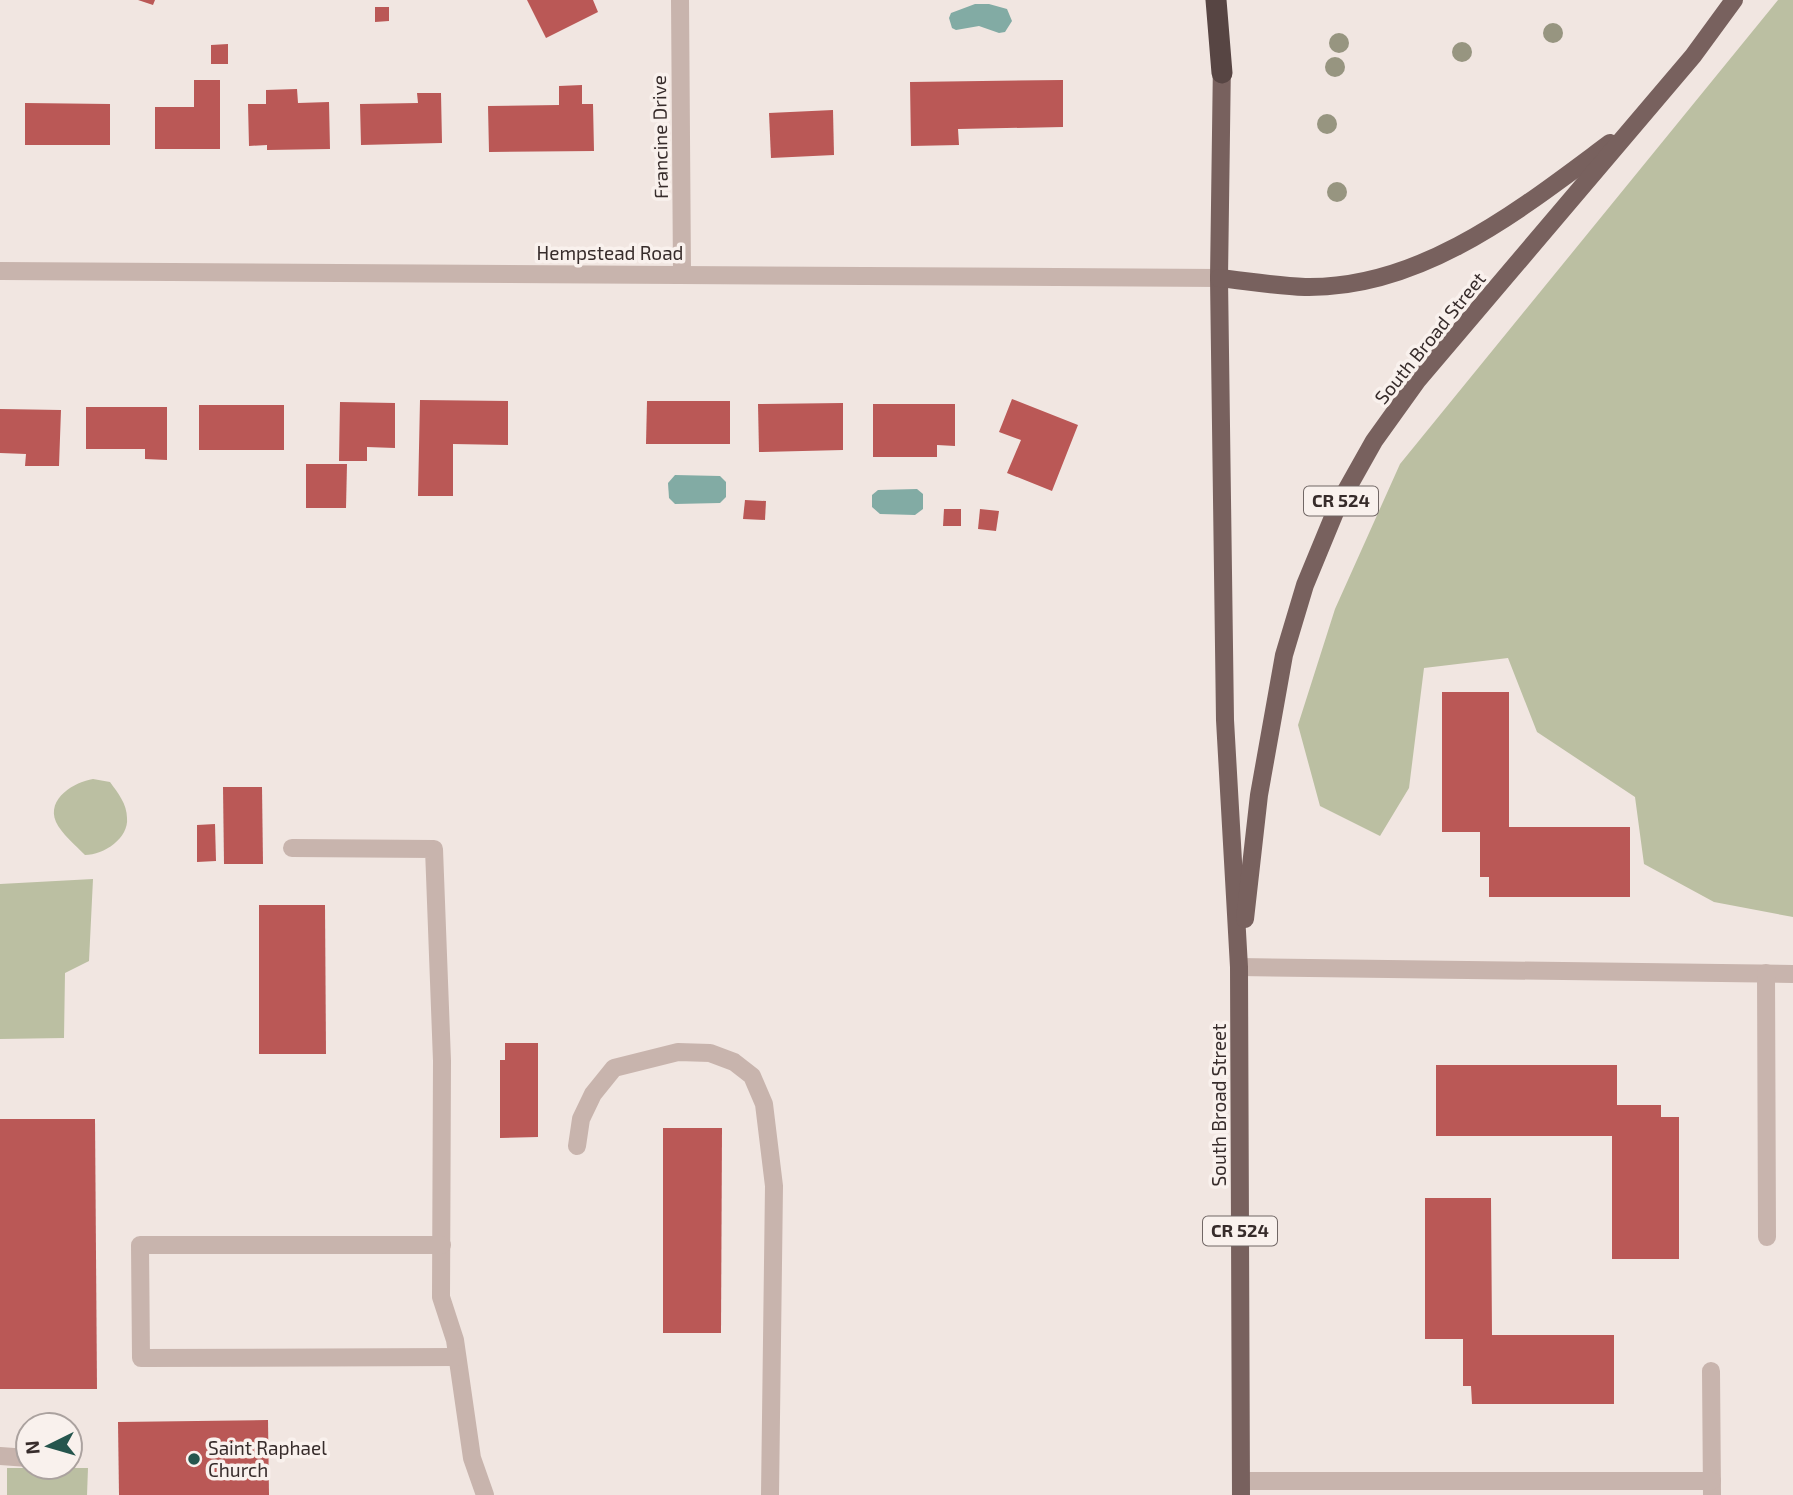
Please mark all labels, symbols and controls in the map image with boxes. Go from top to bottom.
street label: Francine Drive [647,75,672,199]
street label: Hempstead Road [537,241,683,264]
street label: South Broad Street [1369,267,1490,408]
road number: CR 524 [1304,486,1378,516]
street label: South Broad Street [1207,1023,1230,1187]
road number: CR 524 [1203,1216,1277,1246]
north arrow [14,1411,84,1481]
place label: Saint Raphael Church [208,1436,327,1481]
text: N [20,1440,44,1455]
marker: Saint Raphael Church [186,1451,202,1467]

